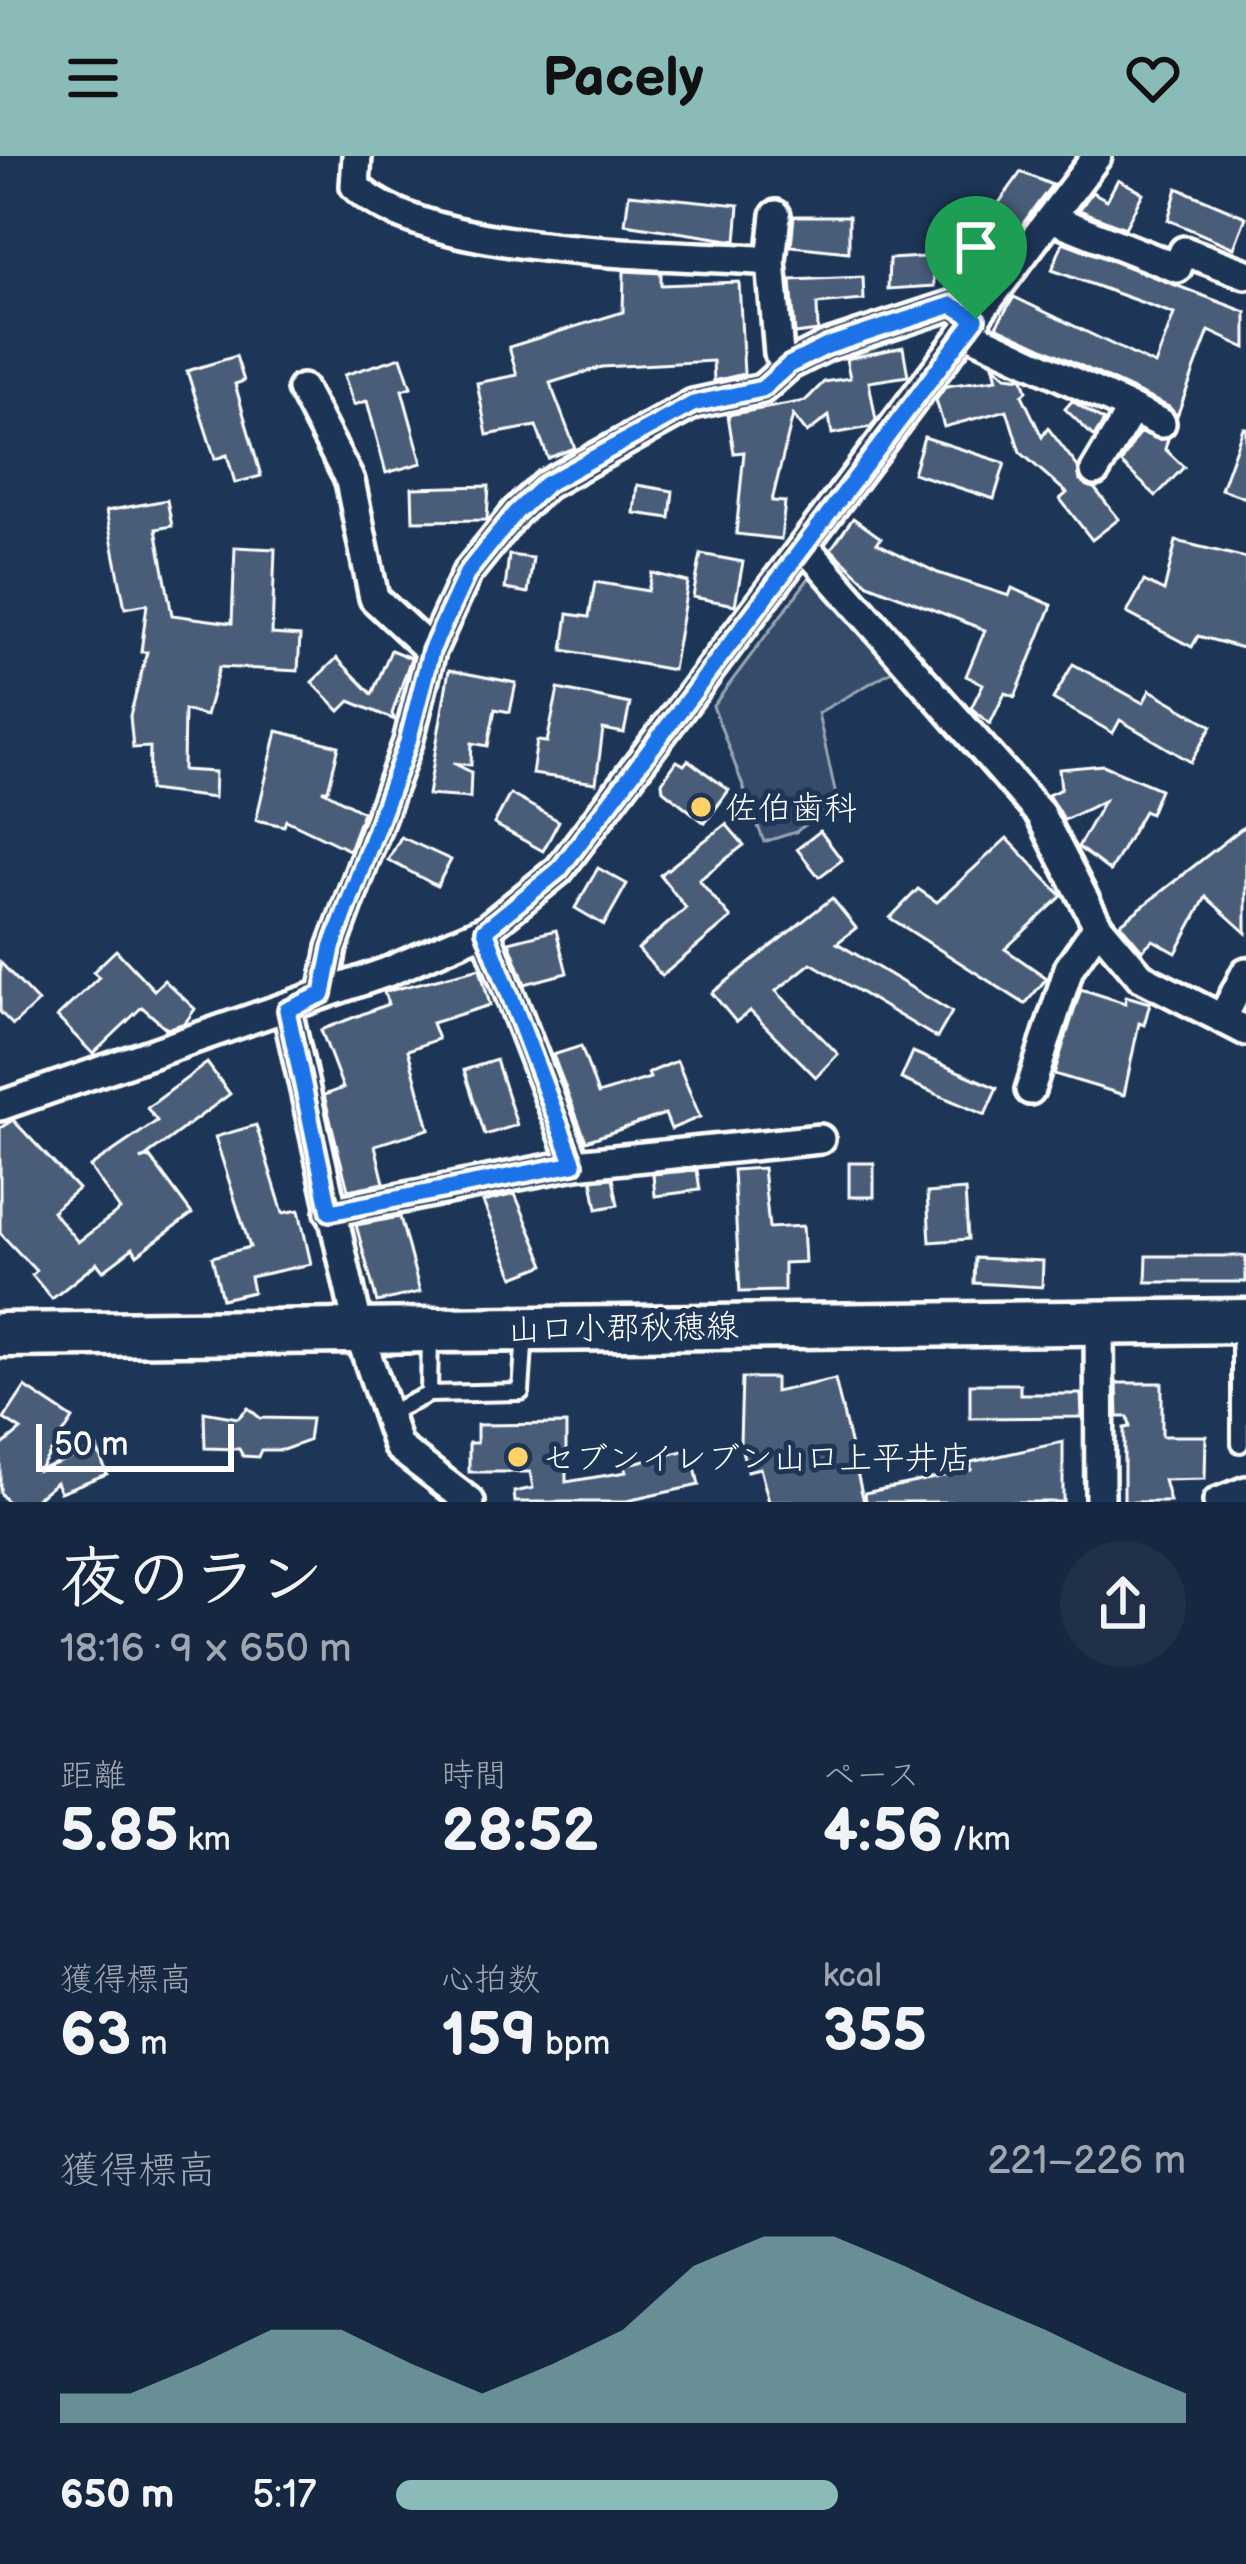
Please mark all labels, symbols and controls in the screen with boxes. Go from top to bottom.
icon: menu [60,45,126,111]
icon: heart [1120,45,1186,111]
text: Pacely [542,46,704,111]
pin [925,196,1027,319]
icon: arrive [943,214,1009,280]
place label: 佐伯歯科 [725,789,857,829]
marker: 佐伯歯科 [688,794,714,820]
street label: 山口小郡秋穂線 [507,1307,739,1351]
scale bar [36,1418,234,1471]
text: 50 m [54,1425,129,1465]
place label: セブンイレブン山口上平井店 [542,1439,971,1479]
marker: セブンイレブン山口上平井店 [505,1444,531,1470]
text: 夜のラン [60,1541,324,1620]
button: share [1060,1541,1186,1667]
text: 18:16 · 9 × 650 m [60,1626,351,1673]
text: 距離 [60,1756,126,1796]
text: 時間 [441,1756,507,1796]
text: ペース [823,1756,920,1796]
text: 5.85 [60,1796,179,1868]
text: 28:52 [441,1796,598,1868]
text: 4:56 [823,1796,943,1868]
text: km [179,1820,231,1860]
text: /km [943,1820,1011,1860]
text: kcal [823,1956,882,1996]
text: 獲得標高 [60,1960,192,2000]
text: 心拍数 [441,1960,540,2000]
text: 355 [823,1996,927,2068]
text: 63 [60,2000,131,2072]
text: 159 [441,2000,536,2072]
text: m [131,2024,168,2064]
text: bpm [536,2024,610,2064]
text: 221–226 m [987,2138,1186,2185]
text: 獲得標高 [60,2148,216,2195]
text: 650 m [60,2472,174,2519]
text: 5:17 [252,2472,316,2519]

